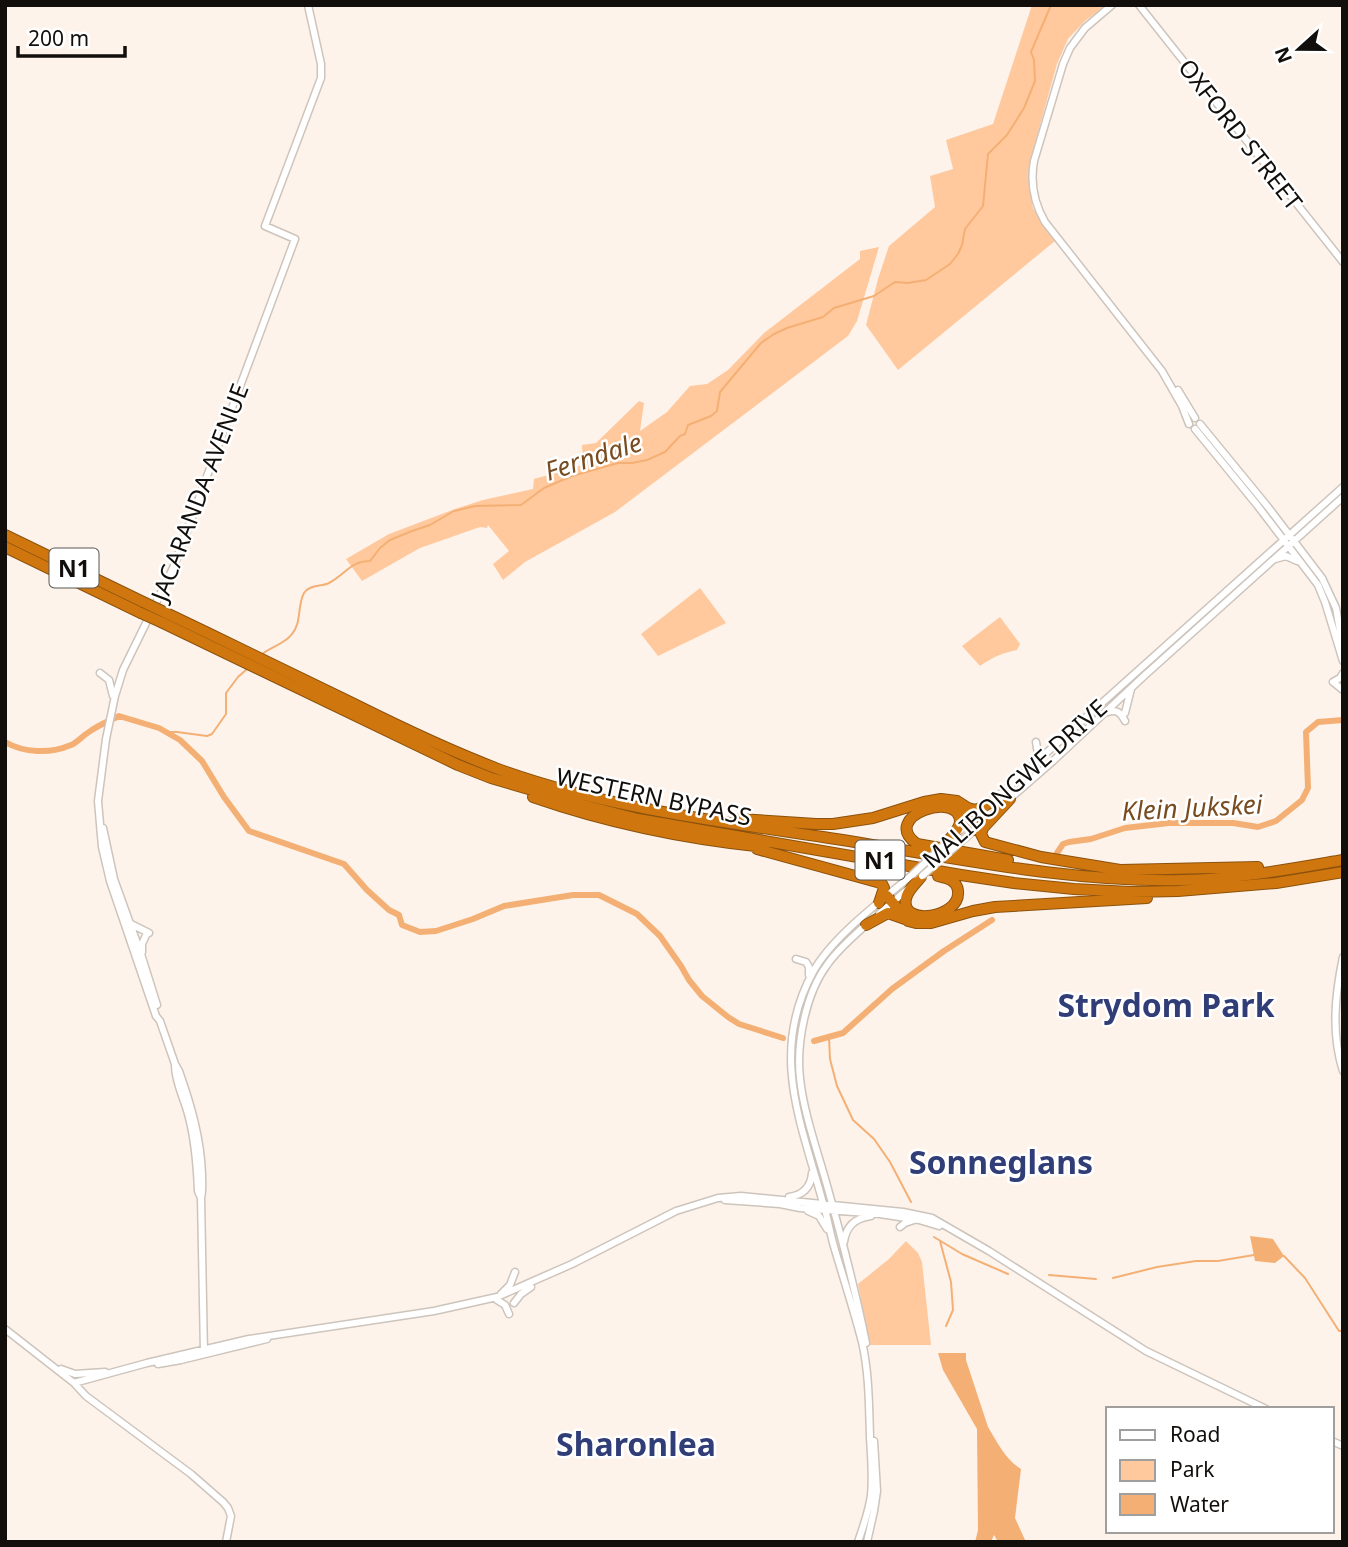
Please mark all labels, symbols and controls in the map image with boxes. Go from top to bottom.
scale bar [18,14,124,58]
north arrow [1264,14,1334,84]
text: 200 m [28,24,89,52]
text: N [1268,43,1298,67]
street label: OXFORD STREET [1171,51,1311,217]
street label: JACARANDA AVENUE [142,379,256,607]
water label: Ferndale [540,423,646,489]
road number: N1 [50,548,98,588]
street label: MALIBONGWE DRIVE [914,691,1114,875]
street label: WESTERN BYPASS [553,759,755,833]
water label: Klein Jukskei [1121,785,1265,829]
road number: N1 [856,840,904,880]
district label: Strydom Park [1057,983,1275,1026]
district label: Sonneglans [909,1140,1093,1183]
legend [1106,1407,1334,1533]
text: Road [1170,1420,1220,1448]
district label: Sharonlea [556,1422,716,1465]
text: Park [1170,1455,1215,1483]
text: Water [1170,1490,1229,1518]

